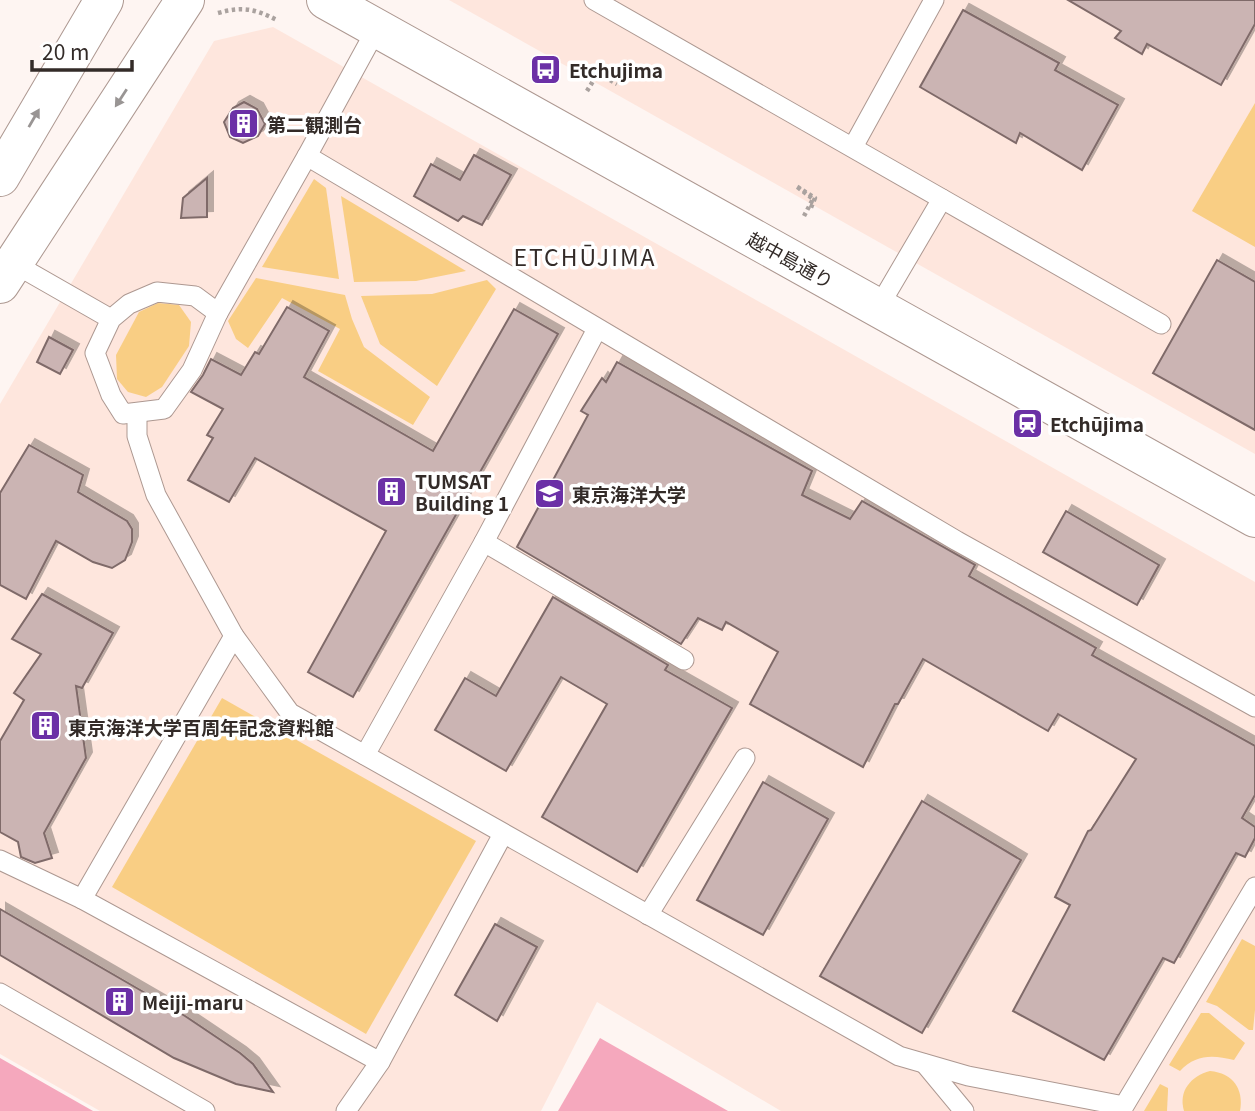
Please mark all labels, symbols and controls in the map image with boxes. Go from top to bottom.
scale bar [32,28,131,72]
text: 20 m [42,36,89,66]
bus stop icon: Etchujima [529,52,563,86]
place label: Etchujima [569,56,663,83]
one-way arrow [114,89,128,107]
building icon: 第二観測台 [227,106,261,140]
one-way arrow [28,108,41,127]
place label: 第二観測台 [267,110,362,137]
street label: 越中島通り [743,224,839,294]
district label: ETCHŪJIMA [513,239,657,273]
station icon: Etchūjima [1010,406,1044,440]
place label: Etchūjima [1050,410,1144,437]
place label: TUMSAT Building 1 [415,467,509,516]
building icon: TUMSAT Building 1 [375,474,409,508]
school or university icon: 東京海洋大学 [532,476,566,510]
place label: 東京海洋大学 [572,480,686,507]
building icon: 東京海洋大学百周年記念資料館 [28,709,62,743]
place label: 東京海洋大学百周年記念資料館 [68,713,334,740]
building icon: Meiji-maru [102,984,136,1018]
place label: Meiji-maru [142,988,244,1015]

